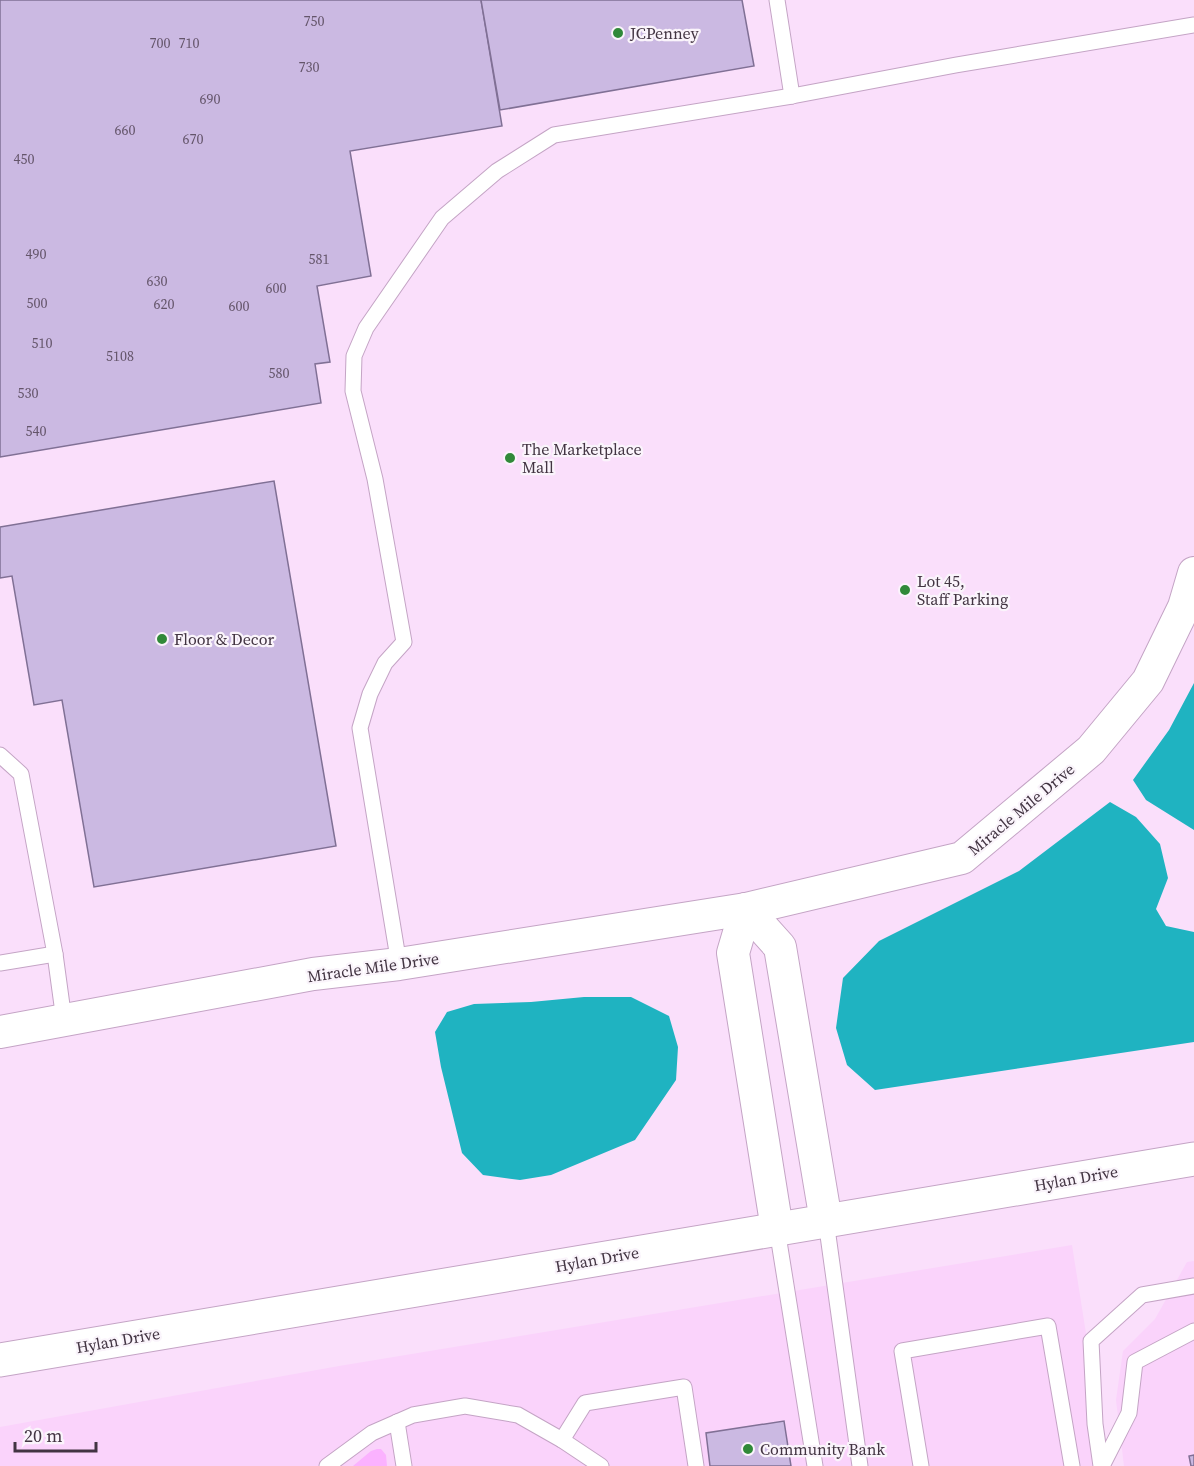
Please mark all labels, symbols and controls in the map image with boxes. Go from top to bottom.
house number: 750 [304,11,325,31]
place label: JCPenney [629,22,700,44]
marker: JCPenney [611,26,625,40]
house number: 700 [150,33,171,53]
house number: 710 [179,33,200,53]
house number: 730 [299,57,320,77]
house number: 690 [200,89,221,109]
house number: 660 [115,120,136,140]
house number: 670 [183,129,204,149]
house number: 450 [14,149,35,169]
house number: 490 [26,244,47,264]
house number: 581 [309,249,330,269]
house number: 630 [147,271,168,291]
house number: 600 [266,278,287,298]
house number: 500 [27,293,48,313]
house number: 620 [154,294,175,314]
house number: 600 [229,296,250,316]
house number: 510 [32,333,53,353]
house number: 5108 [106,346,134,366]
house number: 580 [269,363,290,383]
house number: 530 [18,383,39,403]
house number: 540 [26,421,47,441]
place label: The Marketplace Mall [522,438,642,478]
marker: The Marketplace Mall [503,451,517,465]
place label: Lot 45, Staff Parking [917,570,1008,610]
marker: Lot 45, Staff Parking [898,583,912,597]
place label: Floor & Decor [174,628,274,650]
marker: Floor & Decor [155,632,169,646]
street label: Miracle Mile Drive [963,758,1079,860]
street label: Miracle Mile Drive [306,947,440,987]
street label: Hylan Drive [1032,1160,1120,1196]
street label: Hylan Drive [553,1241,641,1277]
street label: Hylan Drive [74,1322,162,1358]
scale bar [15,1415,96,1453]
text: 20 m [24,1423,62,1448]
place label: Community Bank [760,1438,885,1460]
marker: Community Bank [741,1442,755,1456]

